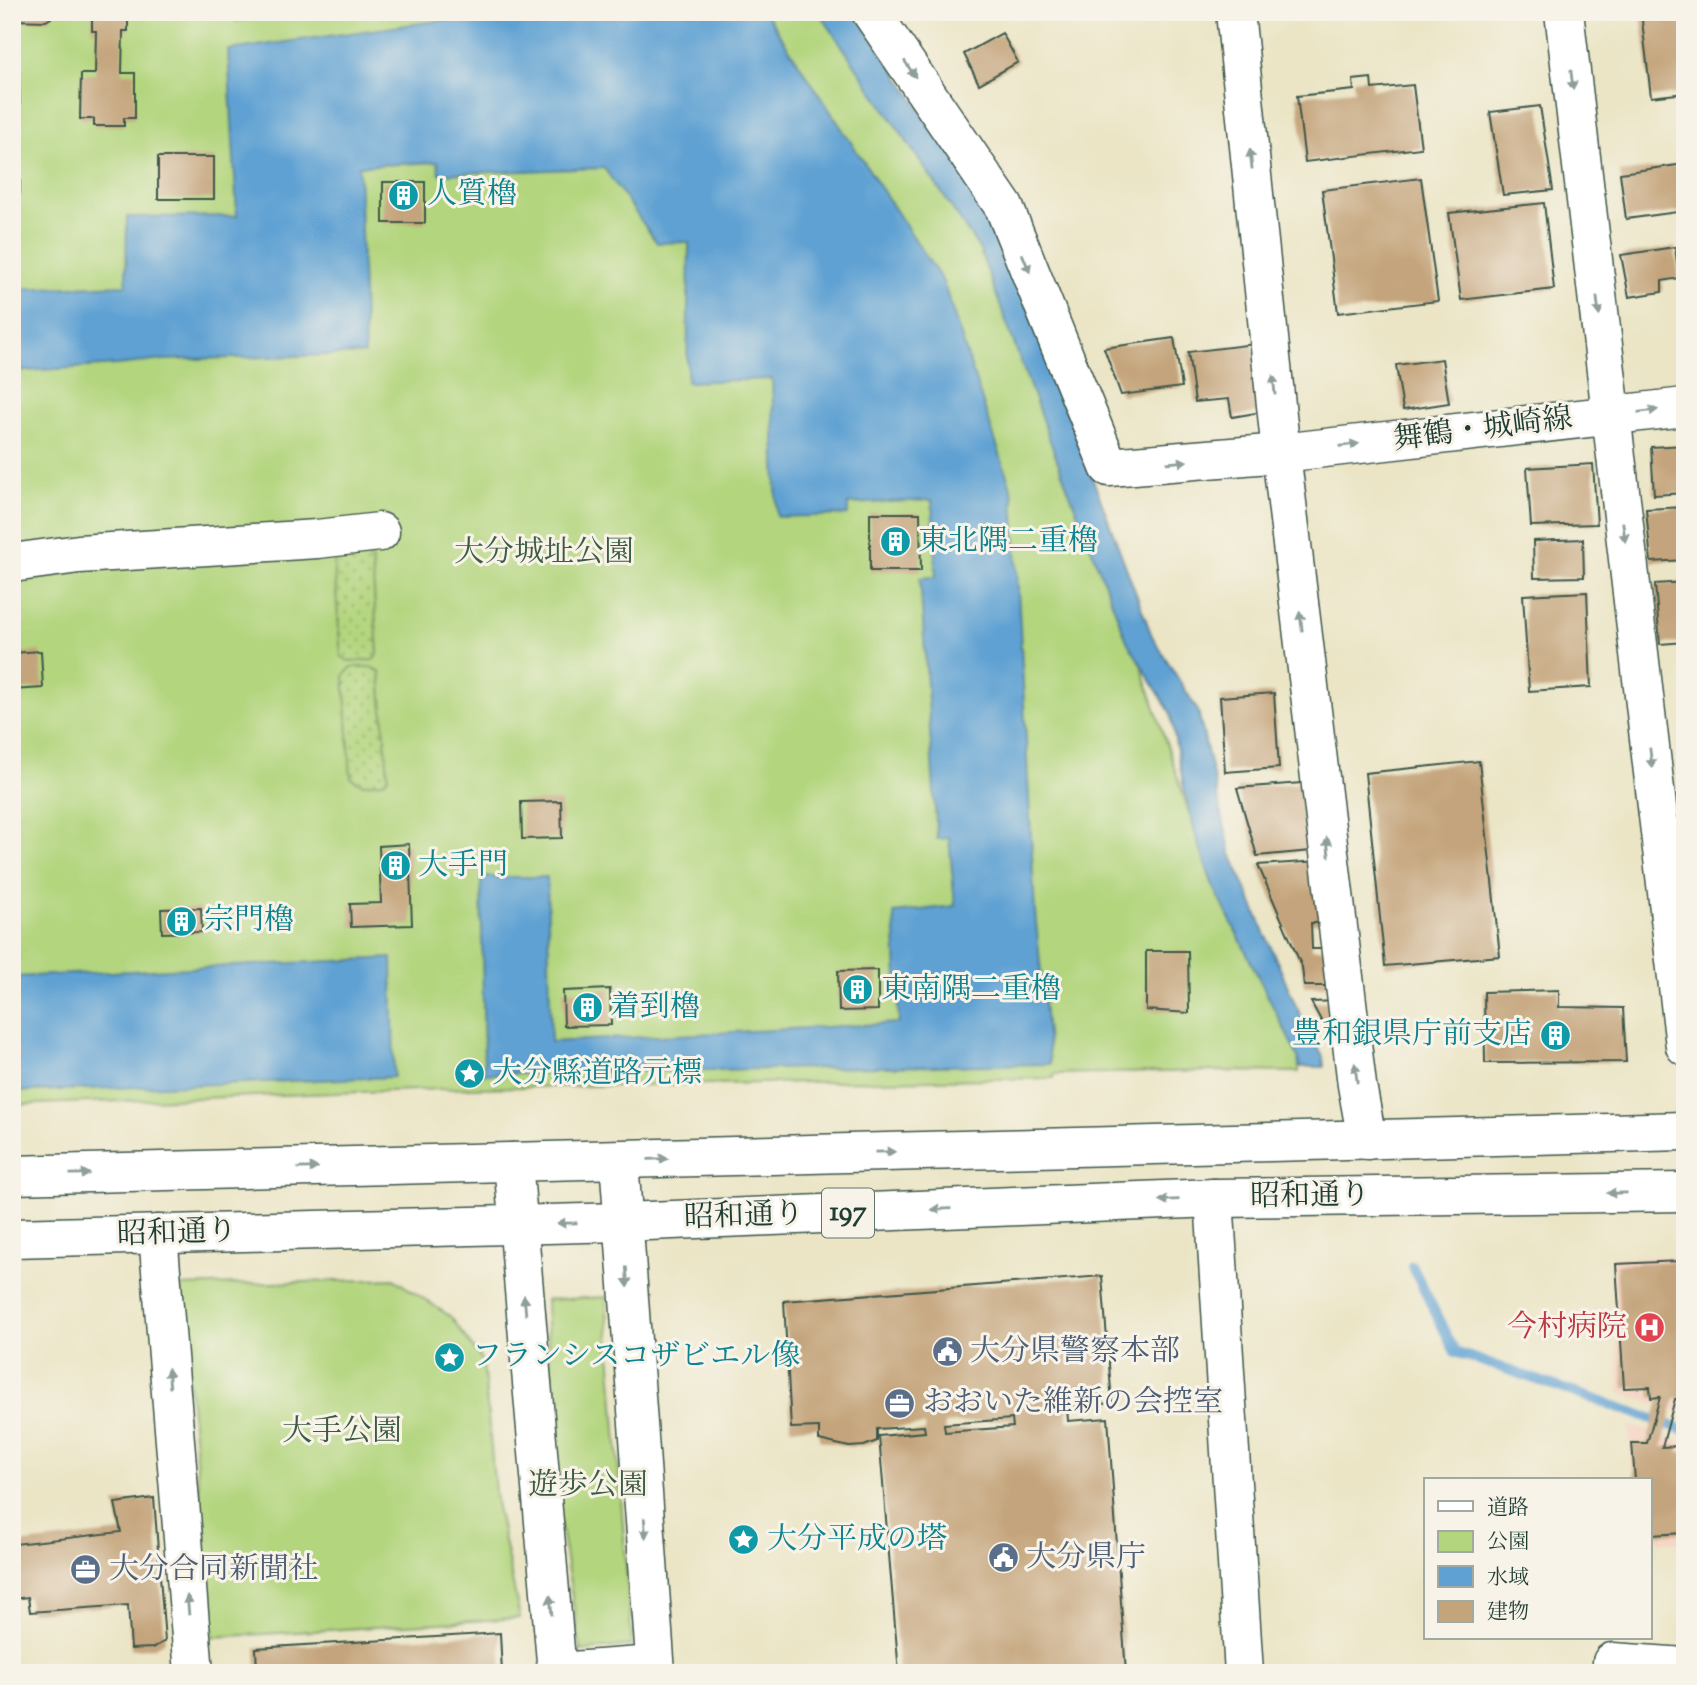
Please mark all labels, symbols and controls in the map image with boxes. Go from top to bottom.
one-way arrow [903,59,916,79]
one-way arrow [1566,69,1577,91]
one-way arrow [1245,148,1256,170]
place label: 人質櫓 [427,174,517,217]
building icon: 人質櫓 [387,178,421,212]
one-way arrow [1021,252,1032,273]
one-way arrow [1593,295,1604,317]
one-way arrow [1268,374,1279,396]
street label: 舞鶴・城崎線 [1391,398,1575,462]
one-way arrow [1637,405,1659,416]
one-way arrow [1338,440,1360,451]
one-way arrow [1167,456,1189,467]
place label: 東北隅二重櫓 [918,521,1098,564]
one-way arrow [1619,521,1630,543]
building icon: 東北隅二重櫓 [878,525,912,559]
park label: 大分城址公園 [454,532,634,575]
one-way arrow [1296,610,1307,632]
one-way arrow [1645,747,1656,769]
one-way arrow [1323,836,1334,858]
place label: 大手門 [418,845,508,888]
building icon: 大手門 [378,849,412,883]
place label: 宗門櫓 [204,900,294,943]
building icon: 宗門櫓 [164,904,198,938]
place label: 東南隅二重櫓 [881,969,1061,1012]
building icon: 東南隅二重櫓 [841,973,875,1007]
place label: 着到櫓 [610,987,700,1030]
building icon: 着到櫓 [570,991,604,1025]
place label: 豊和銀県庁前支店 [1292,1014,1532,1057]
building icon: 豊和銀県庁前支店 [1538,1018,1572,1052]
place label: 大分縣道路元標 [492,1053,702,1096]
place icon: 大分縣道路元標 [452,1057,486,1091]
one-way arrow [1350,1061,1361,1083]
one-way arrow [874,1147,896,1158]
one-way arrow [647,1153,669,1164]
one-way arrow [297,1162,319,1173]
one-way arrow [70,1168,92,1179]
street label: 昭和通り [1250,1174,1370,1220]
one-way arrow [1605,1187,1627,1199]
road number: 197 [822,1188,874,1238]
street label: 昭和通り [683,1193,805,1241]
one-way arrow [1157,1195,1179,1206]
one-way arrow [930,1204,952,1215]
street label: 昭和通り [116,1210,238,1258]
one-way arrow [556,1217,578,1229]
one-way arrow [622,1266,633,1288]
one-way arrow [519,1294,530,1316]
place label: 今村病院 [1507,1307,1627,1350]
hospital icon: 今村病院 [1633,1311,1667,1345]
place label: 大分県警察本部 [970,1331,1180,1374]
public building icon: 大分県警察本部 [930,1335,964,1369]
place label: フランシスコザビエル像 [472,1336,800,1379]
place icon: フランシスコザビエル像 [432,1340,466,1374]
one-way arrow [163,1367,174,1389]
place label: おおいた維新の会控室 [923,1382,1223,1425]
office icon: おおいた維新の会控室 [883,1386,917,1420]
park label: 大手公園 [282,1411,402,1454]
park label: 遊歩公園 [528,1465,648,1508]
legend [1424,1478,1652,1640]
text: 道路 [1487,1494,1529,1524]
one-way arrow [640,1517,651,1539]
place label: 大分平成の塔 [767,1519,947,1562]
place icon: 大分平成の塔 [727,1523,761,1557]
text: 公園 [1487,1528,1529,1558]
place label: 大分県庁 [1026,1537,1146,1580]
public building icon: 大分県庁 [986,1541,1020,1575]
place label: 大分合同新聞社 [109,1549,319,1592]
office icon: 大分合同新聞社 [69,1553,103,1587]
text: 水域 [1487,1564,1529,1594]
one-way arrow [182,1594,193,1616]
one-way arrow [545,1594,556,1616]
text: 建物 [1487,1598,1529,1628]

